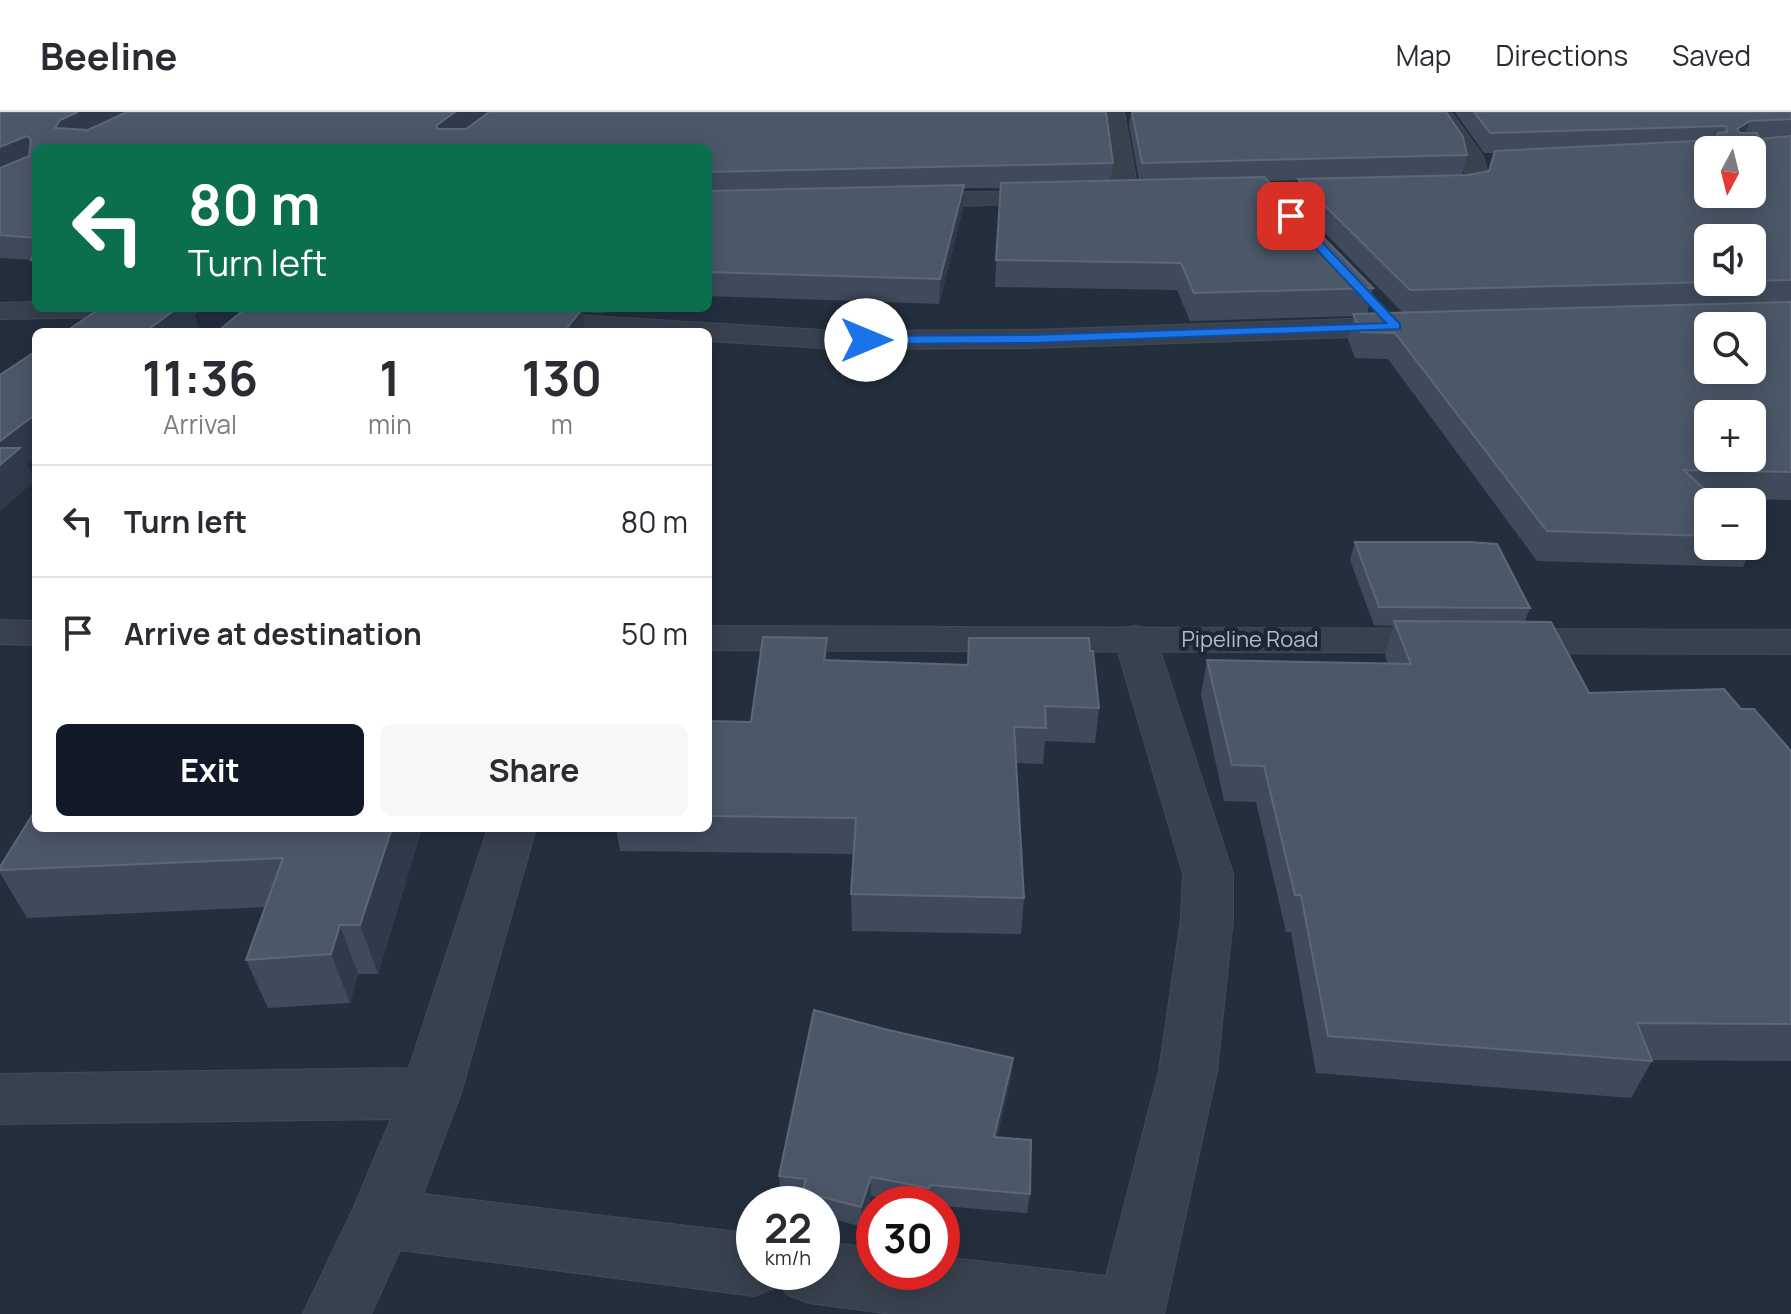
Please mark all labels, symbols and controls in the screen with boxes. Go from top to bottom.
text: Beeline [40,29,177,81]
text: Map [1396,36,1451,74]
text: Directions [1495,36,1628,74]
text: Saved [1672,36,1751,74]
north arrow [1694,136,1766,208]
map controls [1694,136,1766,560]
text: 80 m [188,165,321,242]
icon: left [56,176,160,280]
pin [1257,182,1325,250]
icon: arrive [1269,194,1313,238]
button: sound [1694,224,1766,296]
text: Turn left [188,238,327,287]
position arrow [824,298,908,382]
button: search [1694,312,1766,384]
text: 11:36 [142,345,258,410]
text: 1 [379,345,400,410]
text: 130 [522,345,602,410]
button: + [1694,400,1766,472]
text: Arrival [163,406,237,442]
text: min [368,406,412,442]
text: m [551,406,573,442]
button: − [1694,488,1766,560]
icon: left [56,499,100,543]
text: Turn left [124,501,247,542]
text: 80 m [621,501,688,542]
icon: arrive [56,611,100,655]
text: Arrive at destination [124,613,422,654]
text: 50 m [621,613,688,654]
street label: Pipeline Road [1182,624,1318,654]
button: Exit [56,724,364,816]
button: Share [380,724,688,816]
speed limit sign: 30 [856,1186,960,1290]
text: 22 [764,1200,812,1255]
text: km/h [765,1244,811,1271]

